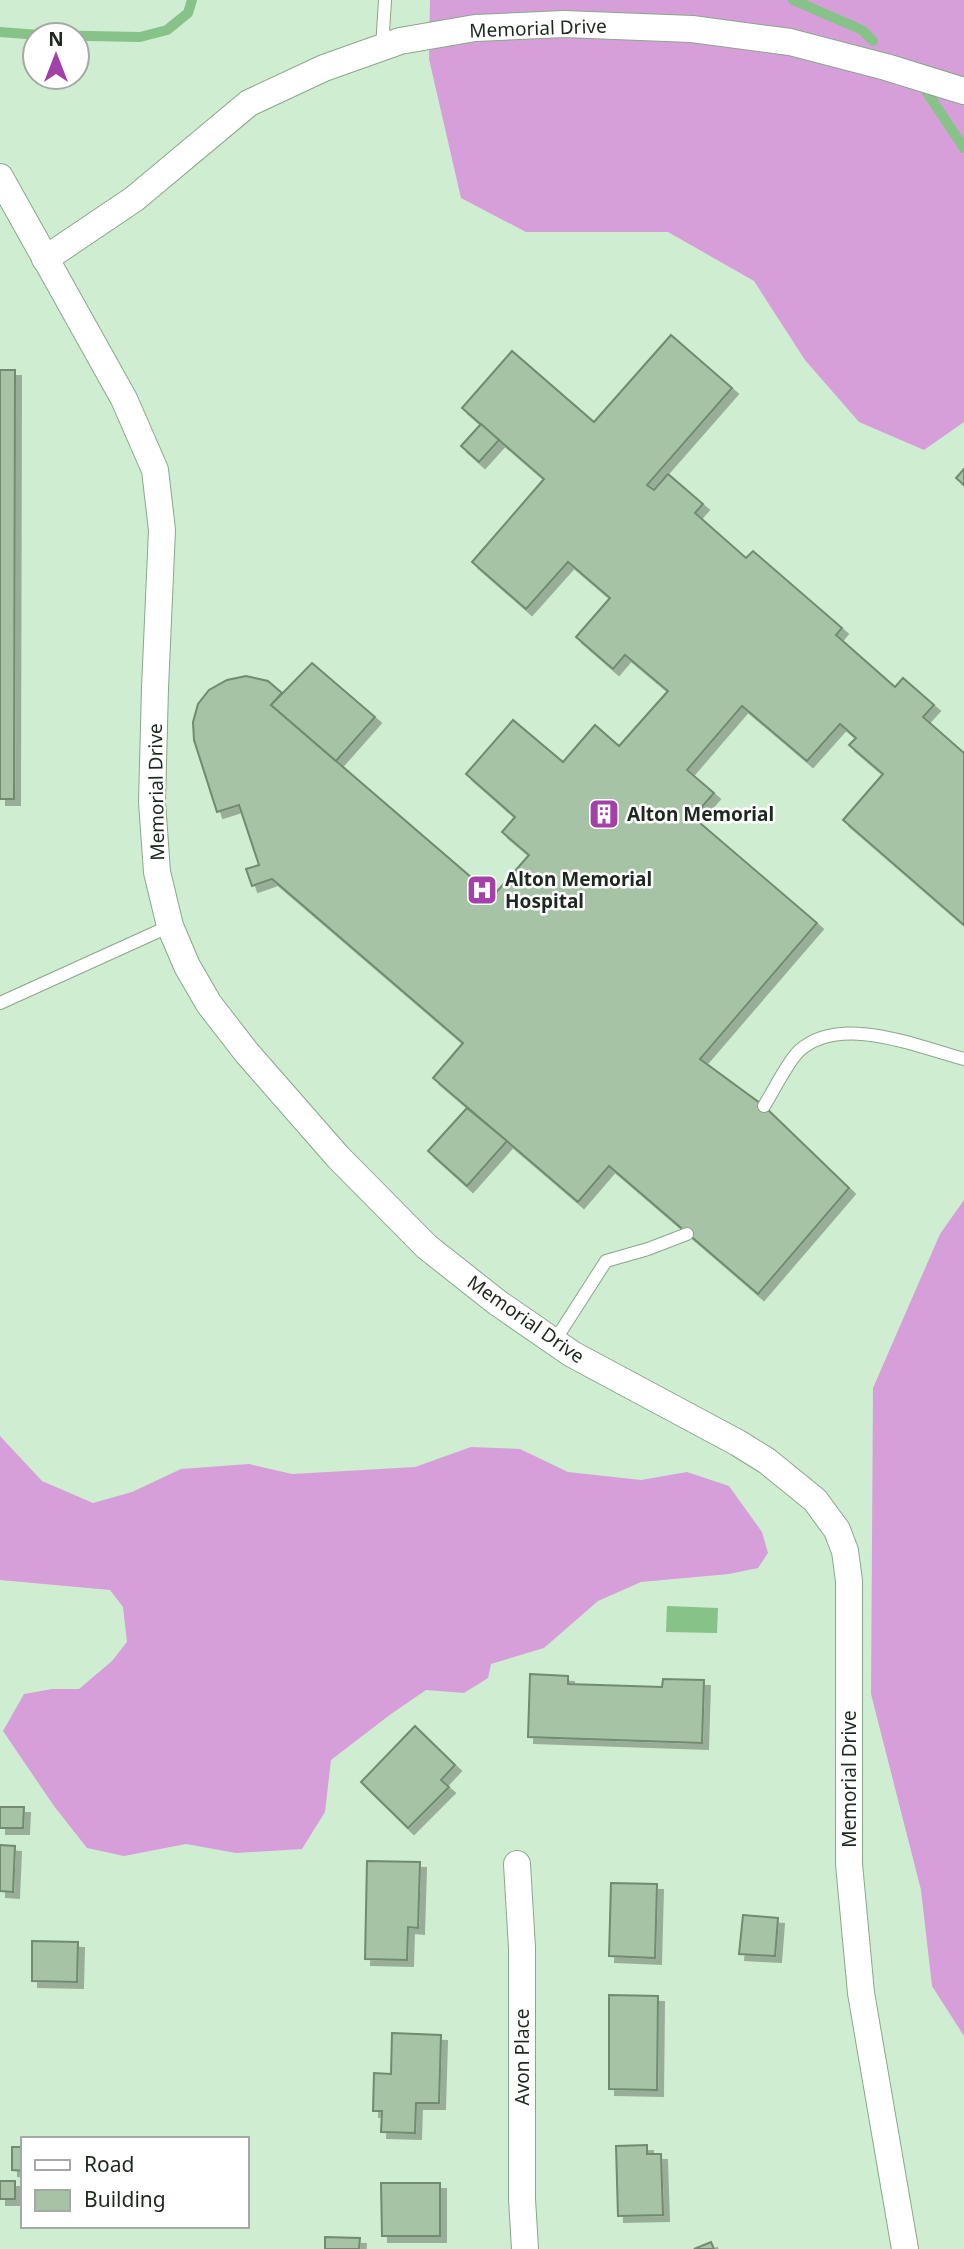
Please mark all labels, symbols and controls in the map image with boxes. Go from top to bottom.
street label: Memorial Drive [469,13,607,43]
north arrow [21,21,91,91]
text: N [48,26,64,52]
street label: Memorial Drive [142,723,170,861]
building icon: Alton Memorial [587,797,621,831]
place label: Alton Memorial [627,801,774,827]
place label: Alton Memorial Hospital [505,866,652,914]
hospital icon: Alton Memorial Hospital [465,873,499,907]
street label: Memorial Drive [462,1269,590,1369]
street label: Memorial Drive [836,1710,862,1848]
street label: Avon Place [509,2009,535,2105]
legend [21,2137,248,2228]
text: Road [84,2150,134,2178]
text: Building [84,2185,166,2213]

